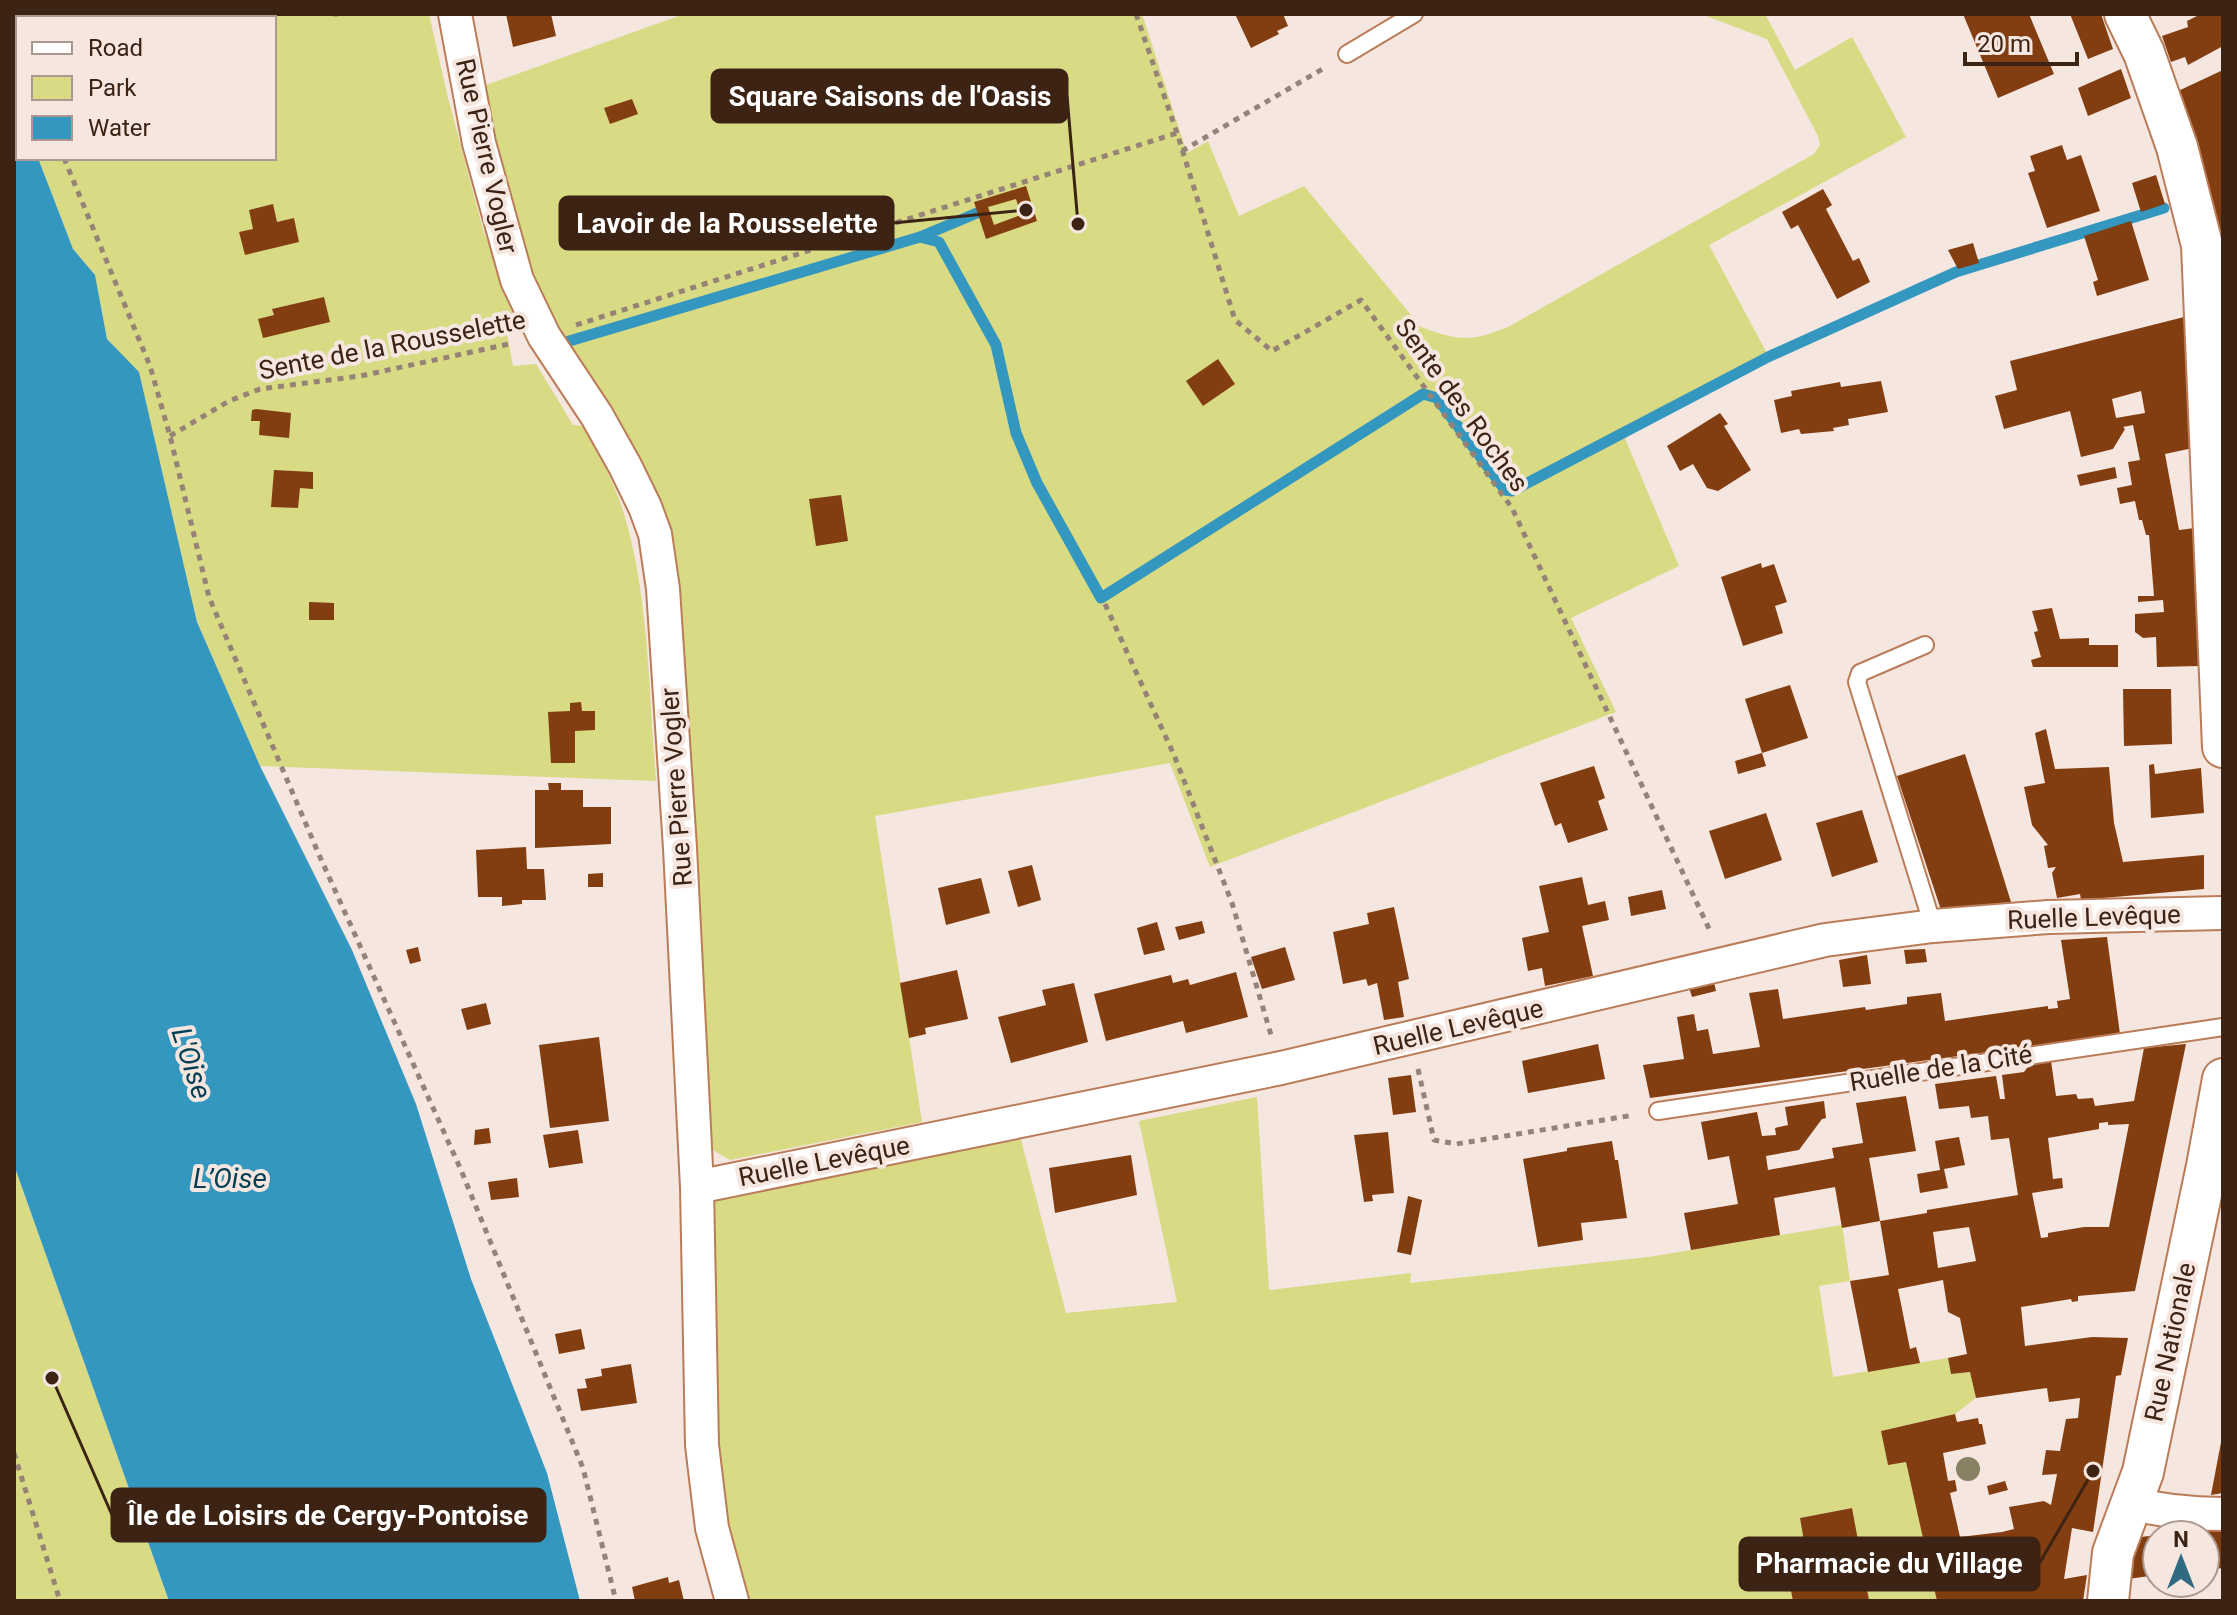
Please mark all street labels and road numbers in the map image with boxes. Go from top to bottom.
street label: Rue Pierre Vogler [450,56,524,257]
street label: Sente de la Rousselette [256,304,528,386]
street label: Sente des Roches [1389,313,1535,497]
street label: Rue Pierre Vogler [654,686,698,887]
street label: Ruelle Levêque [2007,899,2181,935]
street label: Ruelle Levêque [1370,993,1546,1061]
street label: Ruelle de la Cité [1848,1039,2034,1097]
street label: Ruelle Levêque [736,1130,912,1192]
street label: Rue Nationale [2139,1260,2201,1424]

